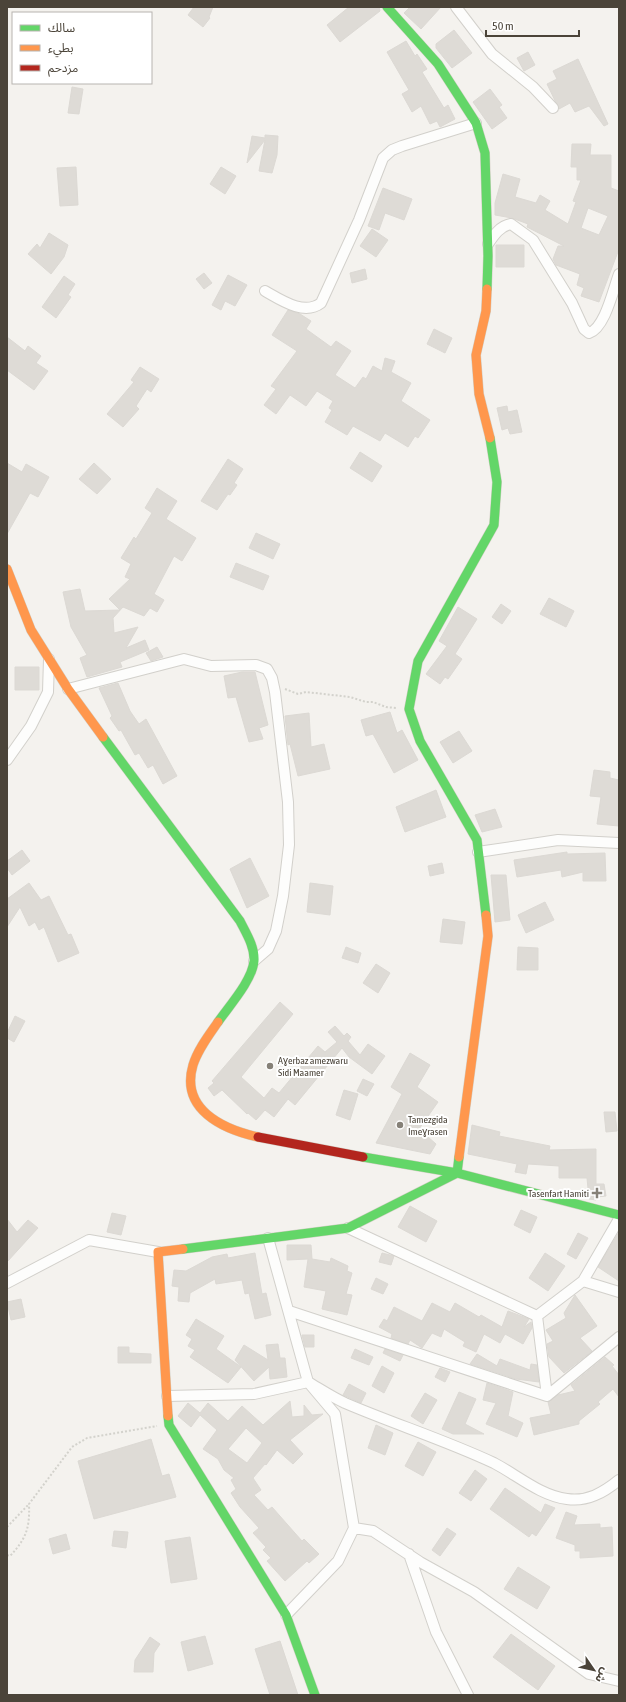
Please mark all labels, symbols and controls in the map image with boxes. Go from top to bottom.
legend [12,12,152,84]
scale bar [486,12,579,38]
text: 50 m [492,19,514,33]
text: سالك [48,21,75,35]
text: بطيء [48,41,74,58]
text: مزدحم [48,61,78,77]
place label: Aɣerbaz amezwaru Sidi Maamer [278,1055,348,1078]
marker: Aɣerbaz amezwaru Sidi Maamer [265,1061,275,1071]
place label: Tamezgida Imeɣrasen [408,1114,448,1137]
marker: Tamezgida Imeɣrasen [395,1120,405,1130]
place label: Tasenfart Hamiti [528,1188,589,1199]
marker: Tasenfart Hamiti [592,1188,602,1198]
north arrow [574,1650,614,1690]
text: ش [592,1665,611,1685]

